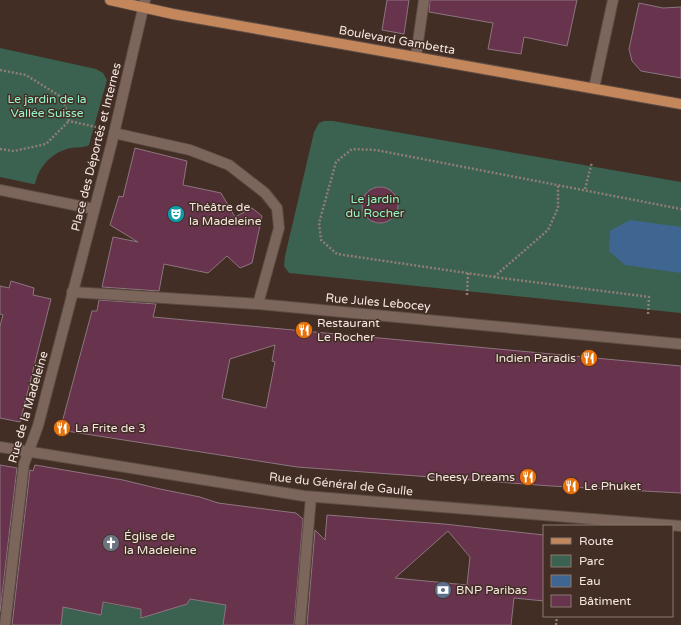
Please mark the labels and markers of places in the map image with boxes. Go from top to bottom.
place label: Théâtre de la Madeleine [189,200,262,228]
theatre icon: Théâtre de la Madeleine [166,204,186,224]
place label: Restaurant Le Rocher [317,316,380,344]
restaurant icon: Restaurant Le Rocher [294,320,314,340]
restaurant icon: Indien Paradis [579,348,599,368]
place label: Indien Paradis [495,351,576,365]
restaurant icon: La Frite de 3 [52,418,72,438]
place label: La Frite de 3 [75,421,146,435]
restaurant icon: Cheesy Dreams [518,467,538,487]
place label: Cheesy Dreams [427,470,515,484]
restaurant icon: Le Phuket [561,476,581,496]
place label: Le Phuket [584,479,642,493]
place label: Église de la Madeleine [124,529,197,557]
church icon: Église de la Madeleine [101,533,121,553]
bank icon: BNP Paribas [433,580,453,600]
place label: BNP Paribas [456,583,528,597]

